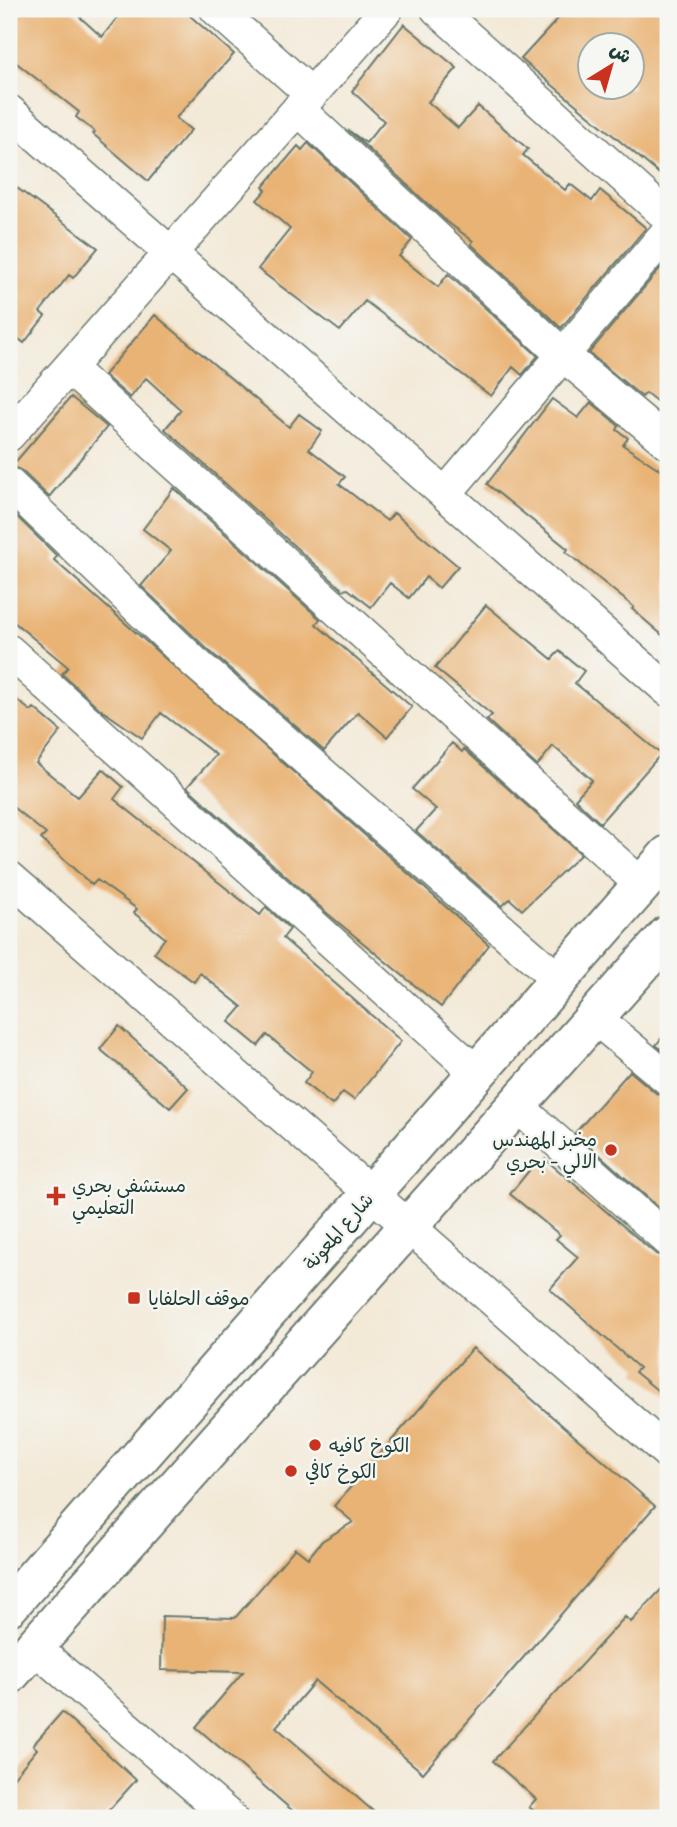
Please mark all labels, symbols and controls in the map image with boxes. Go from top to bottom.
north arrow [576,32,646,102]
text: ش [605,37,636,69]
place label: مخبز المهندس الالي - بحري [493,1128,597,1178]
marker: مخبز المهندس الالي - بحري [603,1142,619,1158]
place label: مستشفى بحري التعليمي [72,1174,186,1224]
marker: مستشفى بحري التعليمي [46,1186,66,1206]
street label: شارع المعونة [299,1188,380,1276]
place label: موقف الحلفايا [148,1287,250,1311]
marker: موقف الحلفايا [126,1290,142,1306]
place label: الكوخ كافيه [329,1434,409,1458]
marker: الكوخ كافيه [307,1437,323,1453]
place label: الكوخ كافي [305,1459,376,1485]
marker: الكوخ كافي [283,1463,299,1479]

